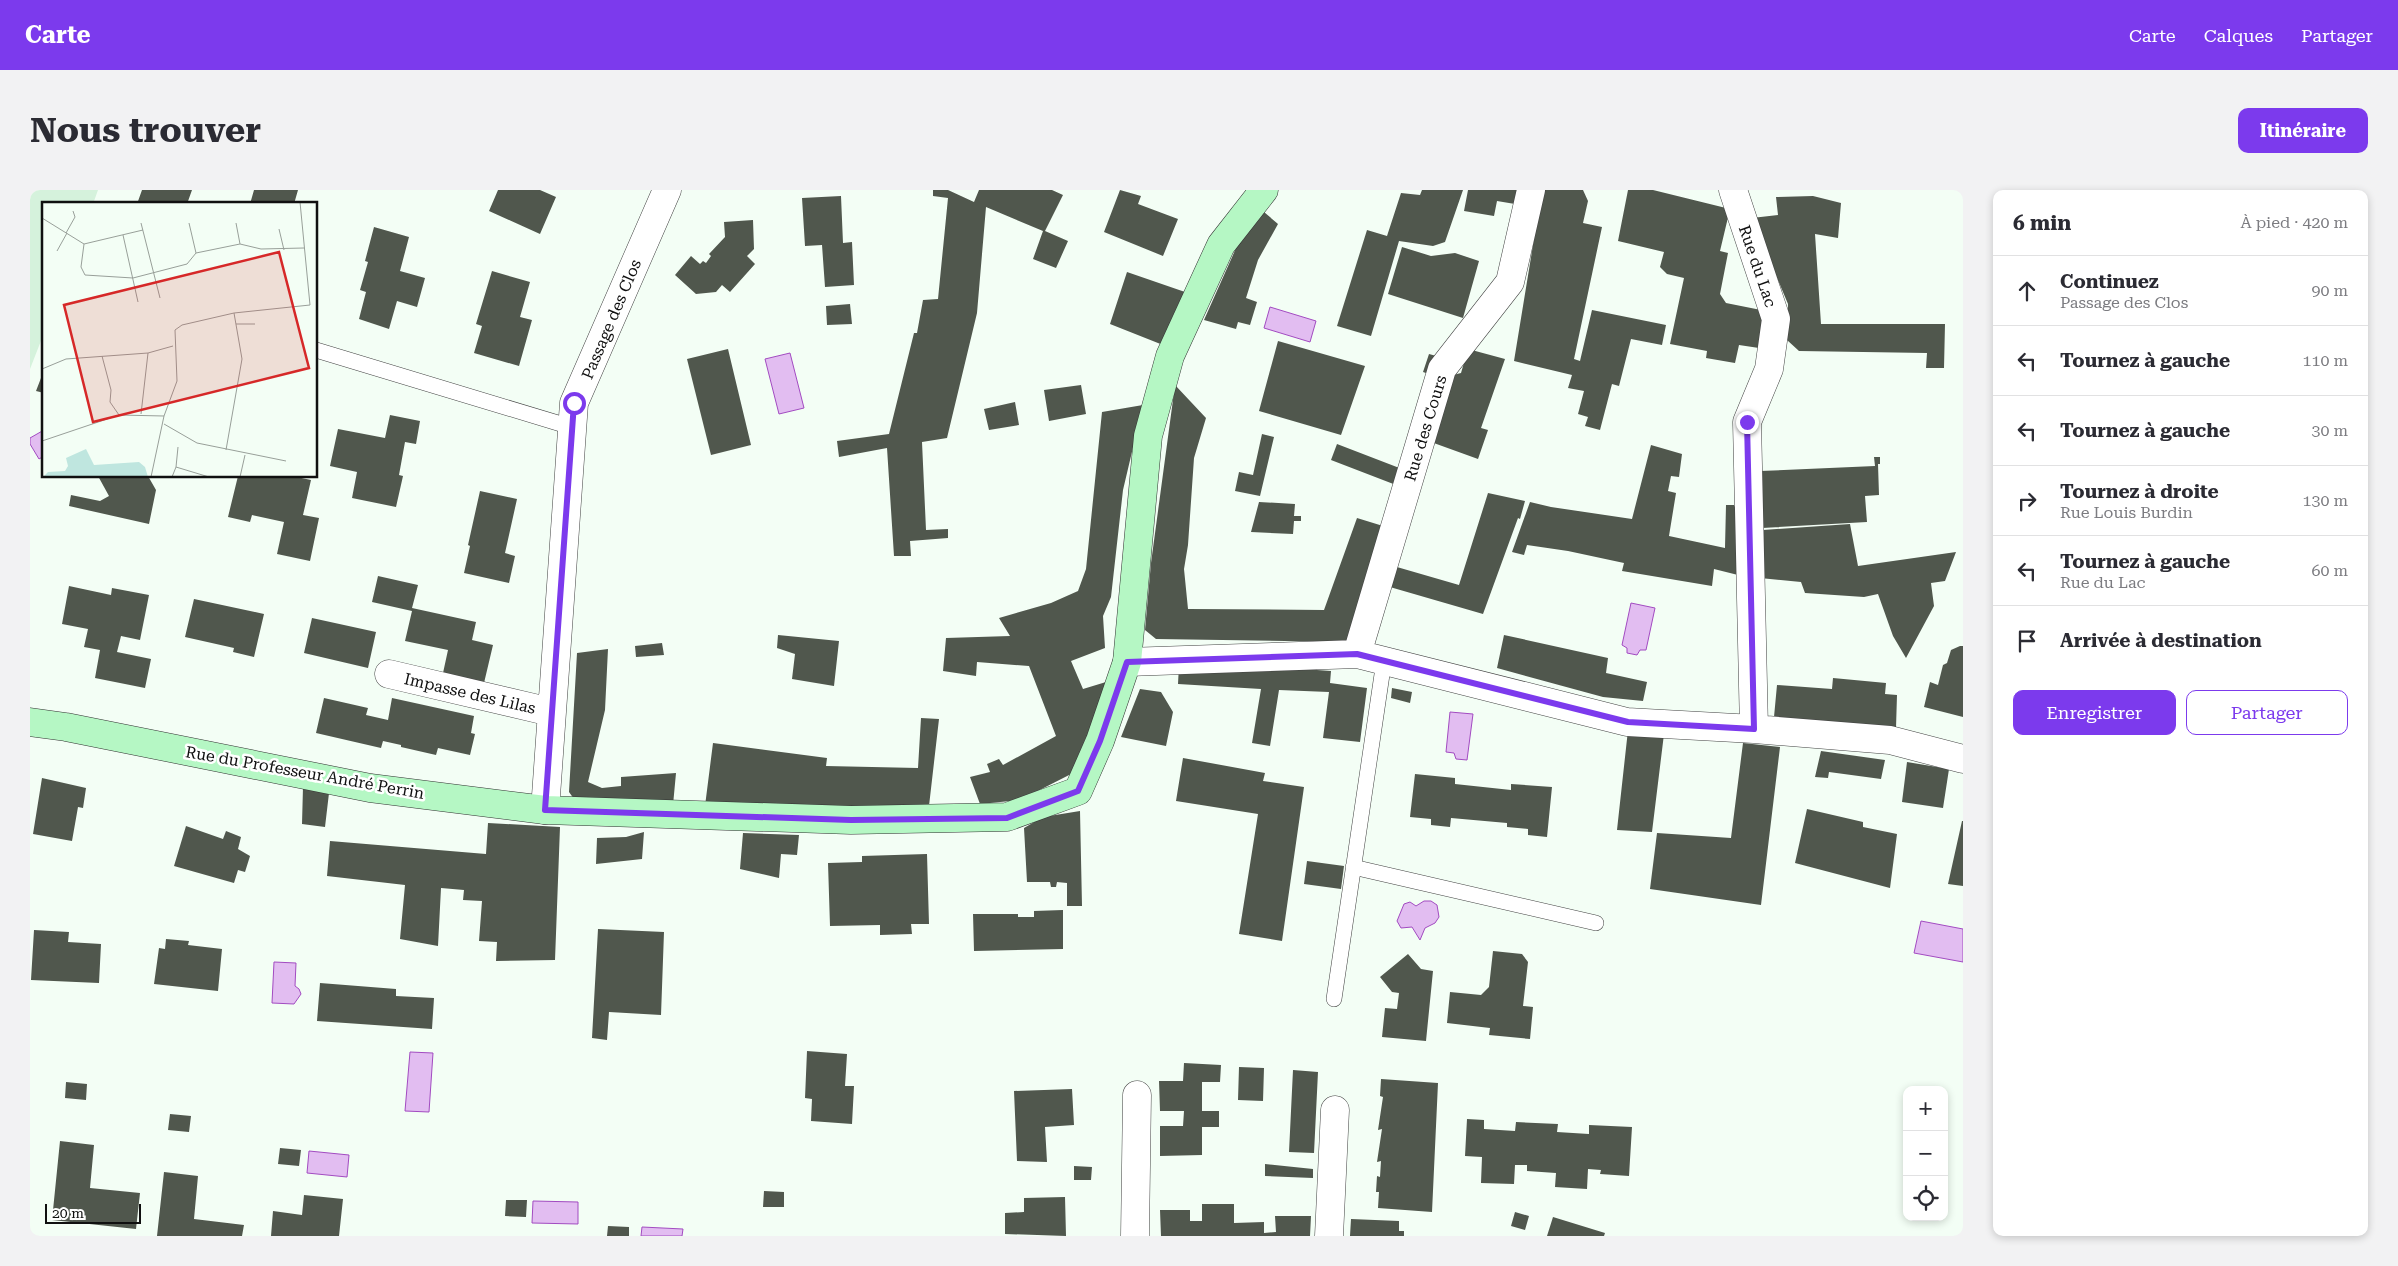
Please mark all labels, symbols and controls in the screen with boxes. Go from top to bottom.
text: Carte [25,21,91,49]
text: Carte [2129,25,2176,46]
text: Calques [2204,25,2273,46]
text: Partager [2301,25,2373,46]
button: Itinéraire [2238,108,2368,153]
text: Nous trouver [30,110,261,151]
inset map [42,202,318,478]
text: 6 min [2013,211,2071,235]
text: À pied · 420 m [2240,213,2348,232]
street label: Rue du Lac [1735,223,1780,310]
street label: Passage des Clos [578,256,645,382]
text: Continuez [2060,270,2159,293]
icon: ahead [2013,277,2041,305]
text: 90 m [2311,281,2348,300]
text: Passage des Clos [2060,293,2188,312]
icon: left [2013,347,2041,375]
text: Tournez à gauche [2060,349,2230,372]
text: 110 m [2302,351,2348,370]
street label: Rue des Cours [1400,372,1451,483]
route start [563,392,586,415]
route end [1736,411,1759,434]
icon: left [2013,417,2041,445]
text: Tournez à gauche [2060,419,2230,442]
text: 30 m [2311,421,2348,440]
text: Tournez à droite [2060,480,2219,503]
icon: right [2013,487,2041,515]
text: 130 m [2302,491,2348,510]
text: Rue Louis Burdin [2060,503,2193,522]
text: Tournez à gauche [2060,550,2230,573]
icon: left [2013,557,2041,585]
text: 60 m [2311,561,2348,580]
text: Rue du Lac [2060,573,2145,592]
icon: arrive [2013,627,2041,655]
text: Arrivée à destination [2060,629,2262,652]
street label: Impasse des Lilas [402,669,538,718]
button: Enregistrer [2013,690,2176,735]
button: Partager [2186,690,2348,735]
street label: Rue du Professeur André Perrin [184,742,426,803]
map controls [1903,1086,1948,1221]
button: + [1903,1086,1948,1131]
button: − [1903,1131,1948,1176]
button: locate [1903,1176,1948,1221]
scale bar [45,1201,141,1224]
text: 20 m [52,1205,84,1221]

